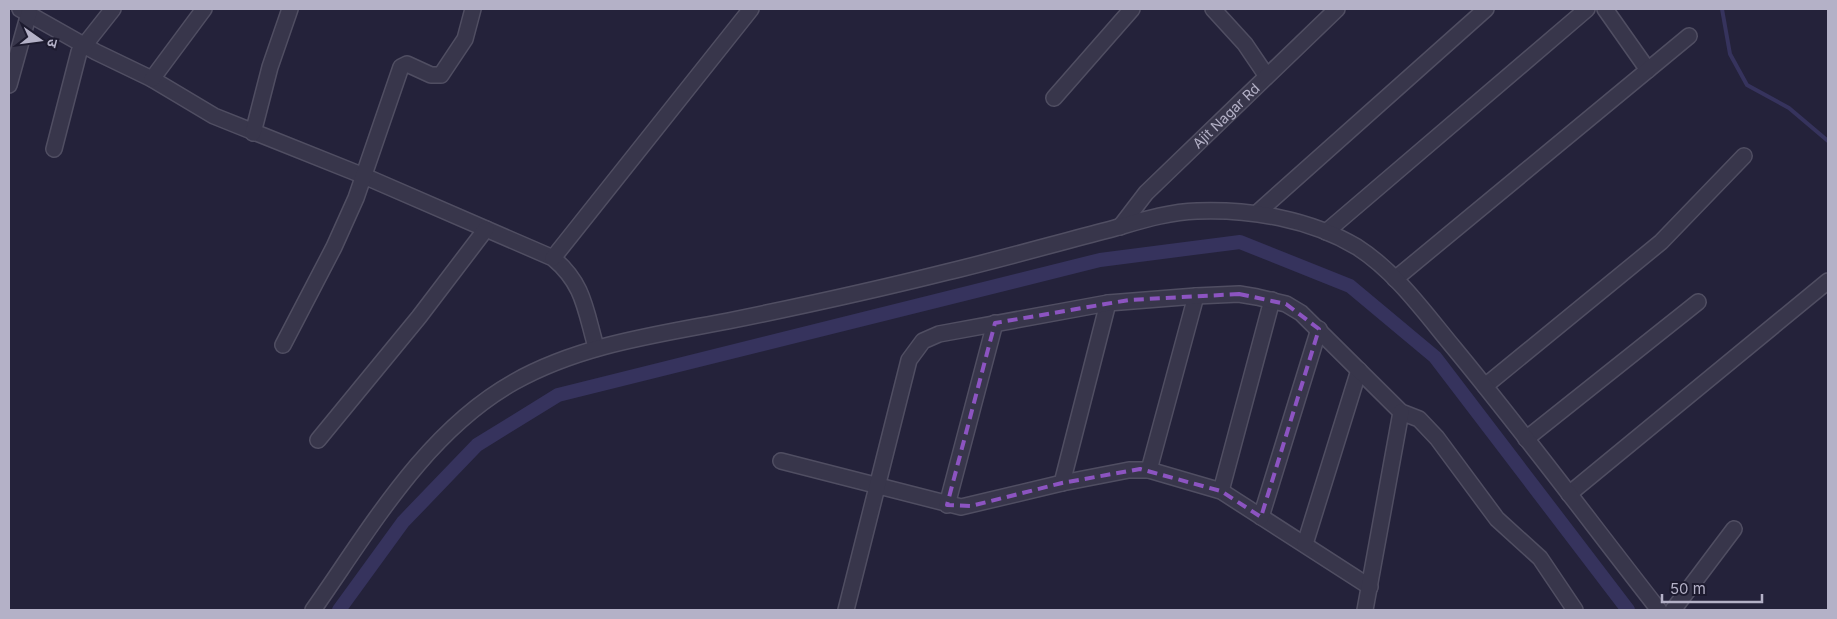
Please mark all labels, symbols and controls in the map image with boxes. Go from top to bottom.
north arrow [15,15,65,65]
text: उ [44,37,62,50]
street label: Ajit Nagar Rd [1189,79,1263,152]
scale bar [1662,572,1762,604]
text: 50 m [1670,579,1706,598]

